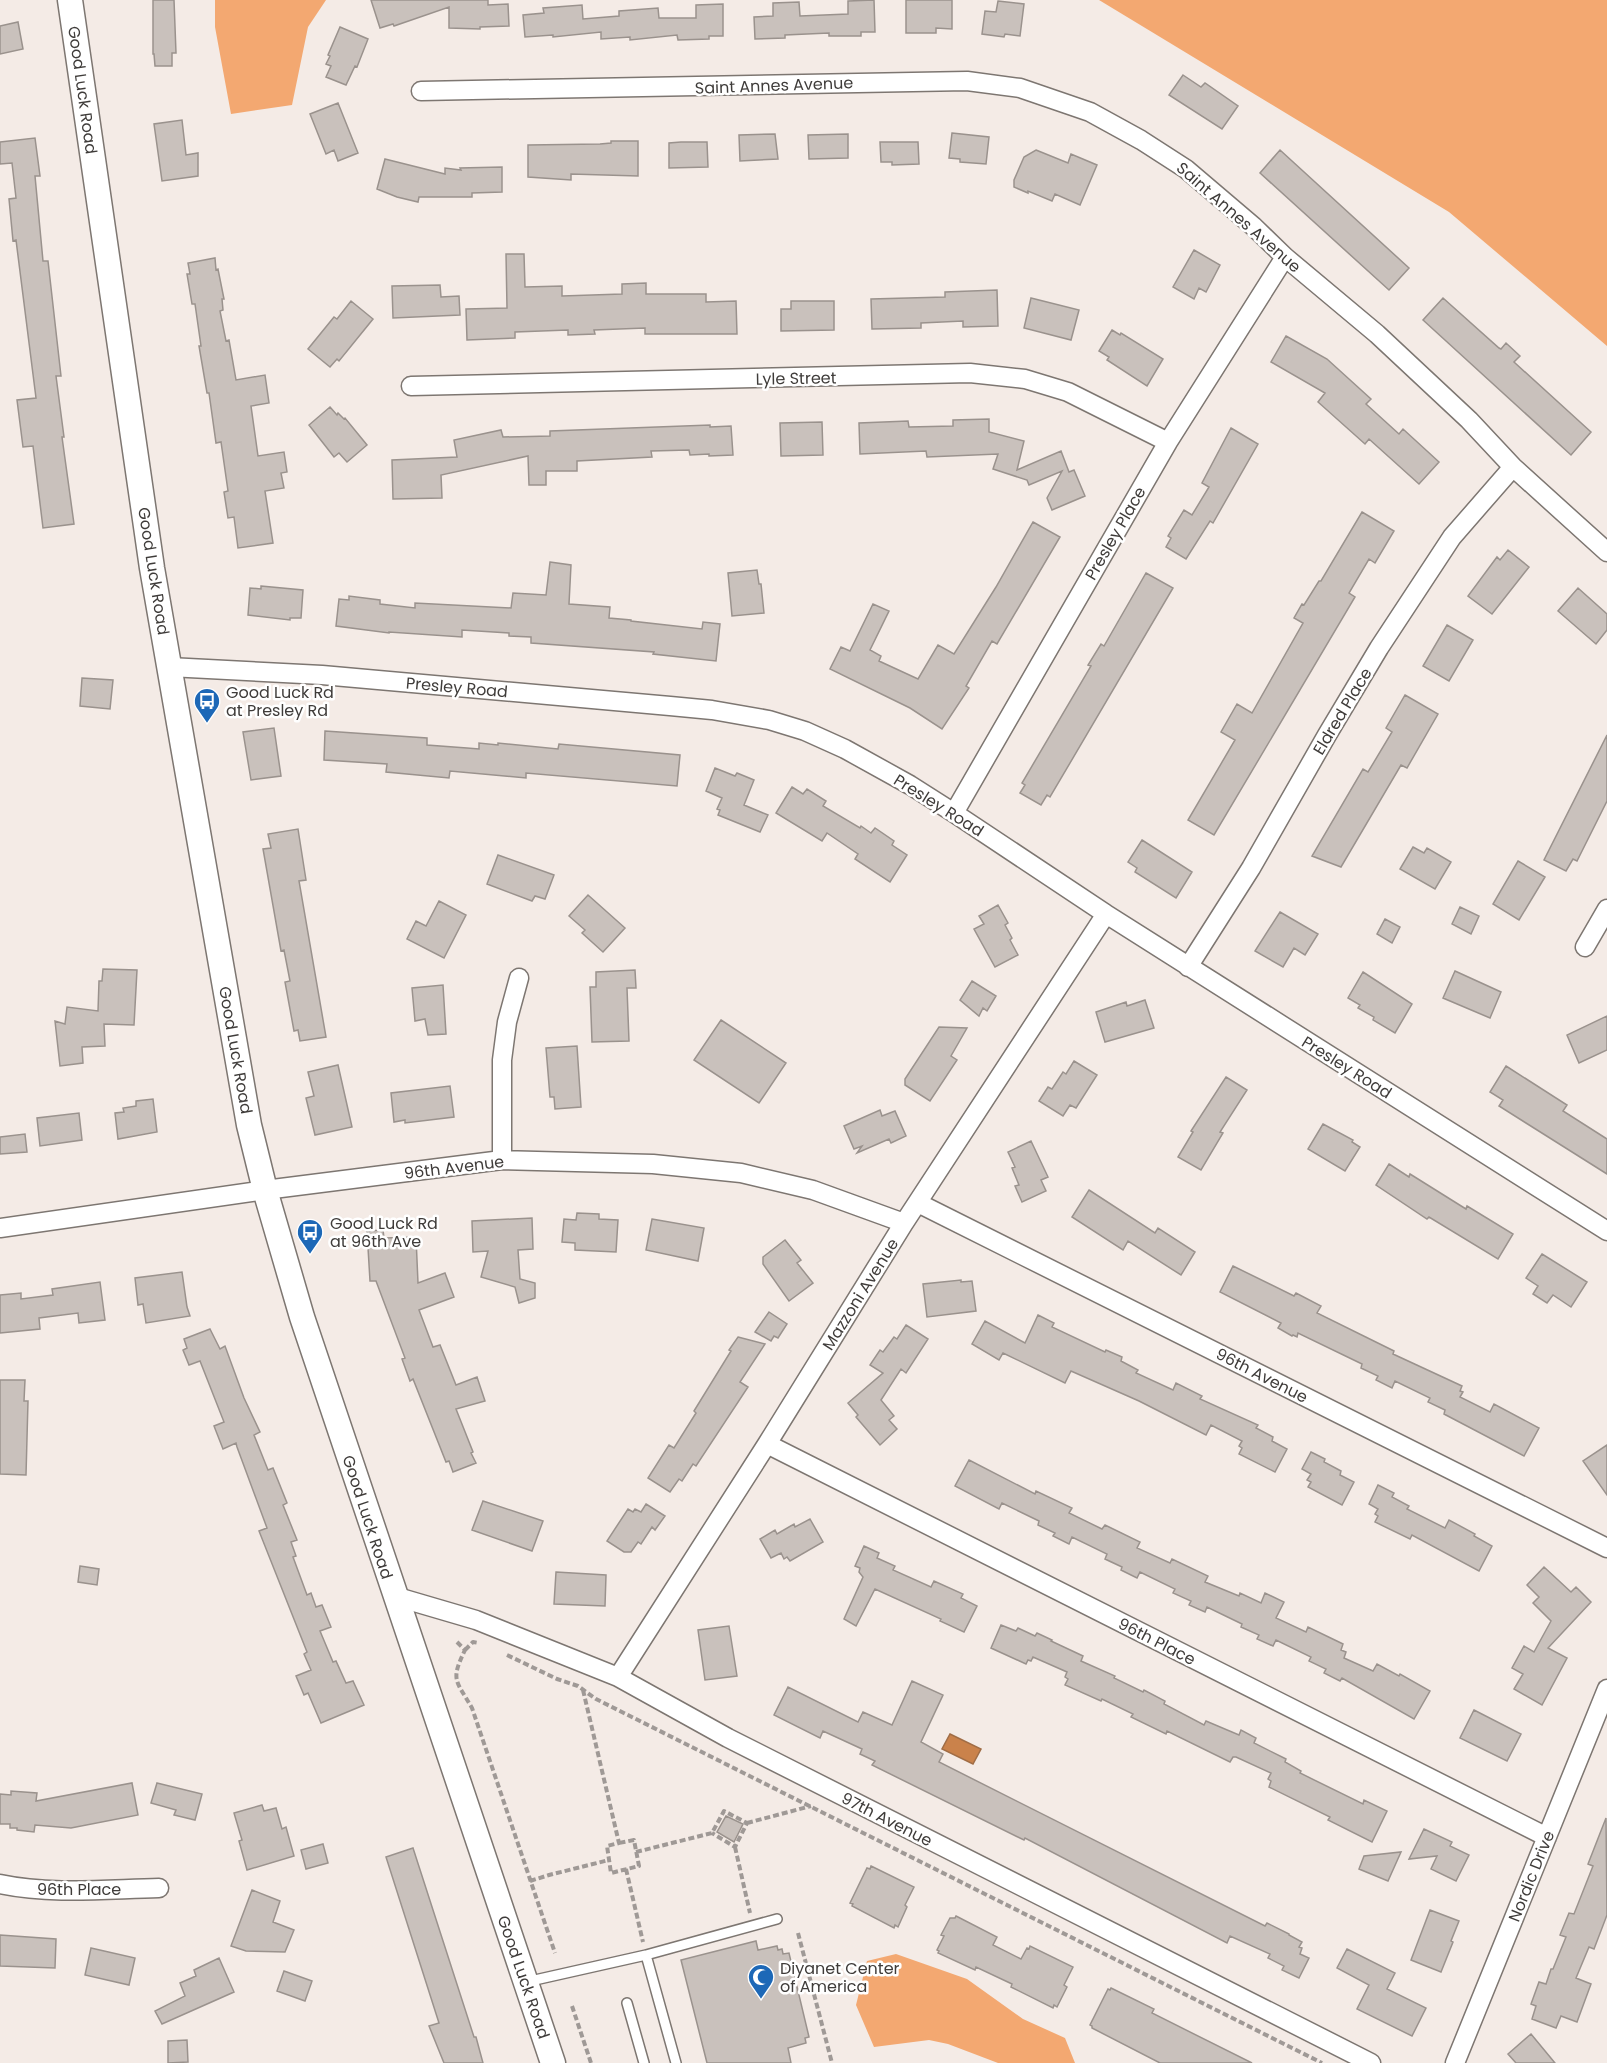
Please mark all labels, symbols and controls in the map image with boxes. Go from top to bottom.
street label: Good Luck Road [62,25,103,156]
street label: Saint Annes Avenue [694,71,854,100]
street label: Saint Annes Avenue [1171,157,1306,278]
street label: Lyle Street [755,366,837,391]
street label: Presley Place [1079,482,1152,584]
street label: Good Luck Road [132,506,175,637]
street label: Eldred Place [1307,663,1377,759]
street label: Presley Road [405,672,509,703]
place label: Good Luck Rd at Presley Rd [226,681,334,722]
bus stop icon: Good Luck Rd at Presley Rd [192,686,222,724]
street label: Presley Road [889,769,988,842]
street label: Good Luck Road [213,985,258,1116]
street label: Presley Road [1297,1031,1396,1104]
street label: 96th Avenue [403,1150,505,1185]
place label: Good Luck Rd at 96th Ave [330,1212,438,1253]
bus stop icon: Good Luck Rd at 96th Ave [295,1217,325,1255]
street label: Mazzoni Avenue [817,1234,904,1355]
street label: 96th Avenue [1212,1342,1312,1409]
street label: Good Luck Road [337,1452,398,1582]
street label: 96th Place [1114,1612,1200,1671]
street label: 97th Avenue [837,1787,936,1852]
street label: Nordic Drive [1503,1827,1560,1925]
street label: 96th Place [37,1878,121,1901]
street label: Good Luck Road [492,1912,555,2042]
place label: Diyanet Center of America [780,1957,900,1998]
mosque icon: Diyanet Center of America [746,1962,776,2000]

